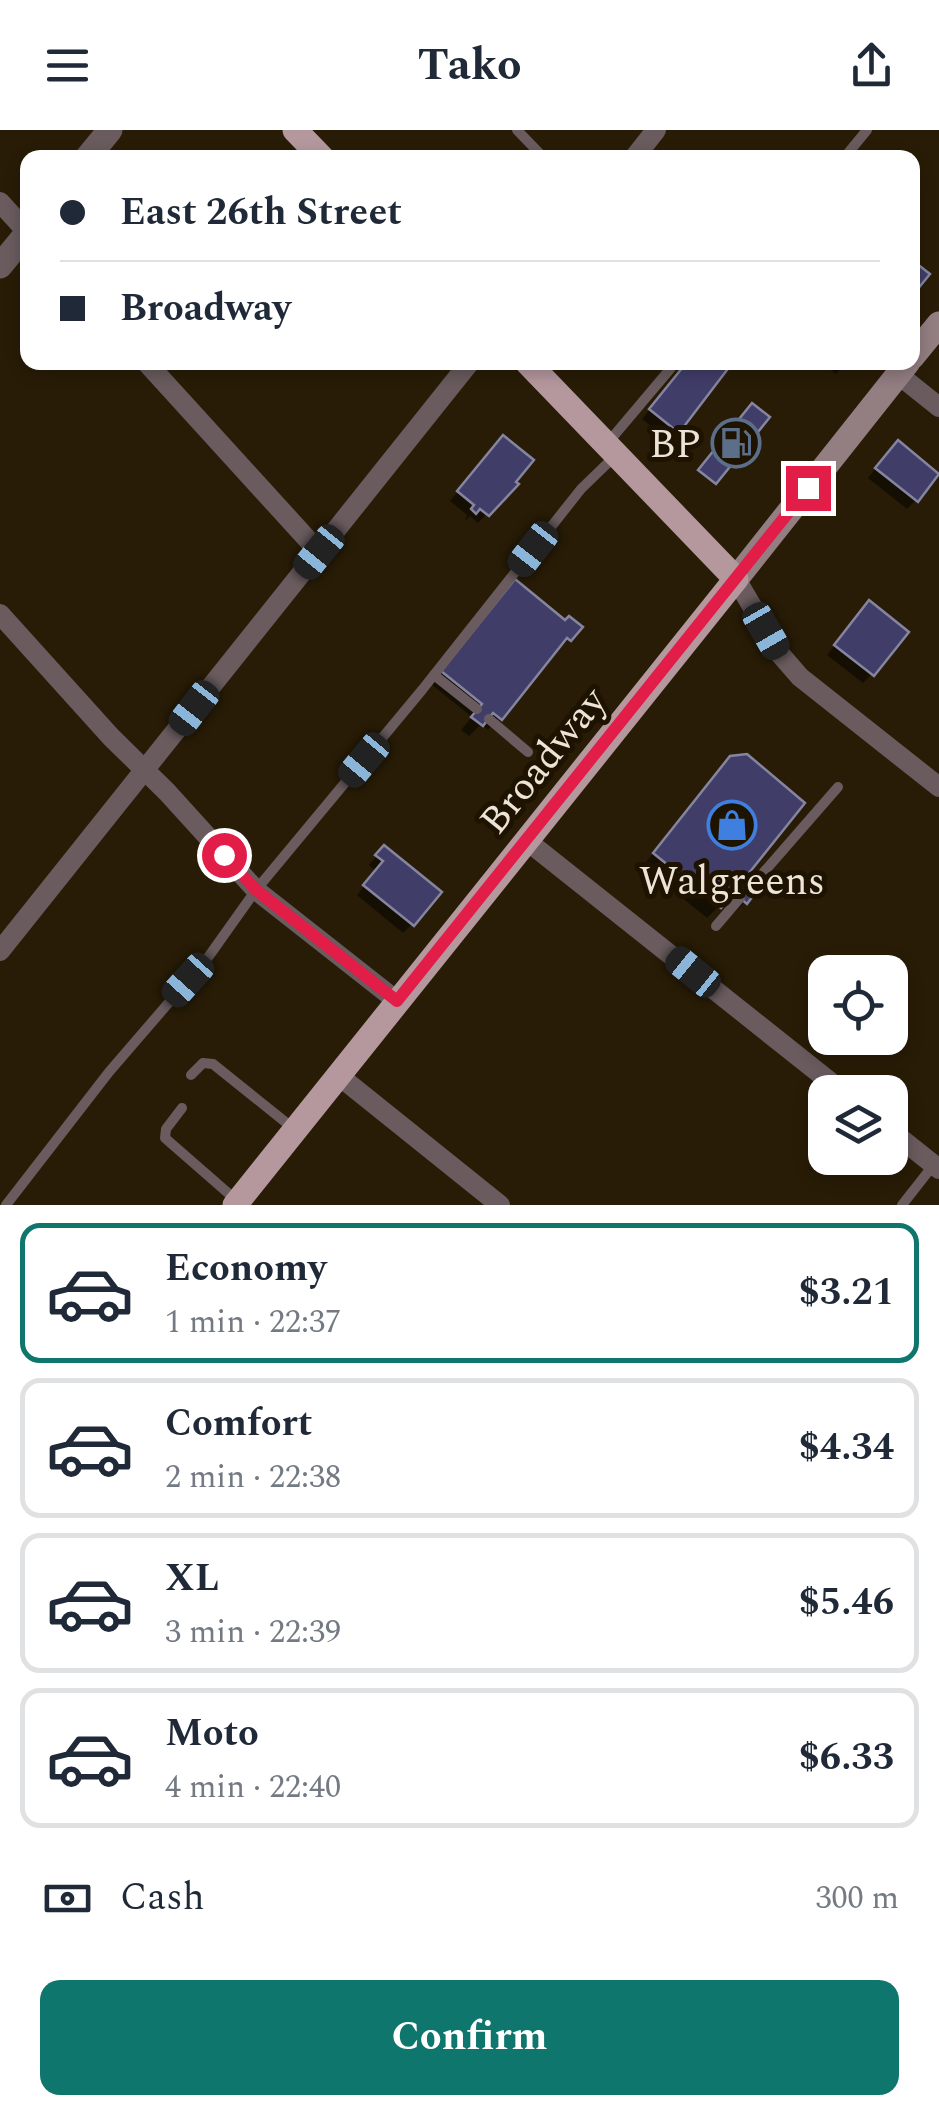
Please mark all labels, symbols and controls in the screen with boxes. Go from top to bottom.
text: Tako [417,31,522,100]
icon: menu [40,38,95,93]
icon: share [844,38,899,93]
text: East 26th Street [120,184,402,242]
text: Broadway [120,280,291,338]
place label: BP [649,415,701,476]
fuel station icon: BP [710,417,762,469]
route end [786,466,831,511]
car [503,516,563,582]
car [288,519,350,585]
car [738,598,794,664]
street label: Broadway [465,673,624,849]
car [164,675,224,741]
car [333,727,395,793]
shop icon: Walgreens [706,799,758,851]
route start [202,833,247,878]
place label: Walgreens [639,852,825,913]
car [660,941,726,1003]
car [157,948,219,1012]
map controls [808,955,908,1175]
button: locate [808,955,908,1055]
button: layers [808,1075,908,1175]
text: Economy [165,1240,326,1298]
icon: car [45,1248,135,1338]
text: $3.21 [799,1264,894,1322]
text: 1 min · 22:37 [165,1298,341,1347]
text: Comfort [165,1395,312,1453]
icon: car [45,1403,135,1493]
text: $4.34 [799,1419,894,1477]
text: 2 min · 22:38 [165,1453,341,1502]
text: XL [165,1550,219,1608]
icon: car [45,1558,135,1648]
text: $5.46 [799,1574,894,1632]
text: 3 min · 22:39 [165,1608,341,1657]
text: Moto [165,1705,259,1763]
icon: car [45,1713,135,1803]
text: $6.33 [799,1729,894,1787]
text: 4 min · 22:40 [165,1763,341,1812]
text: Cash [120,1869,205,1927]
icon: cash [40,1871,95,1926]
text: 300 m [815,1874,899,1923]
button: Confirm [40,1980,899,2095]

